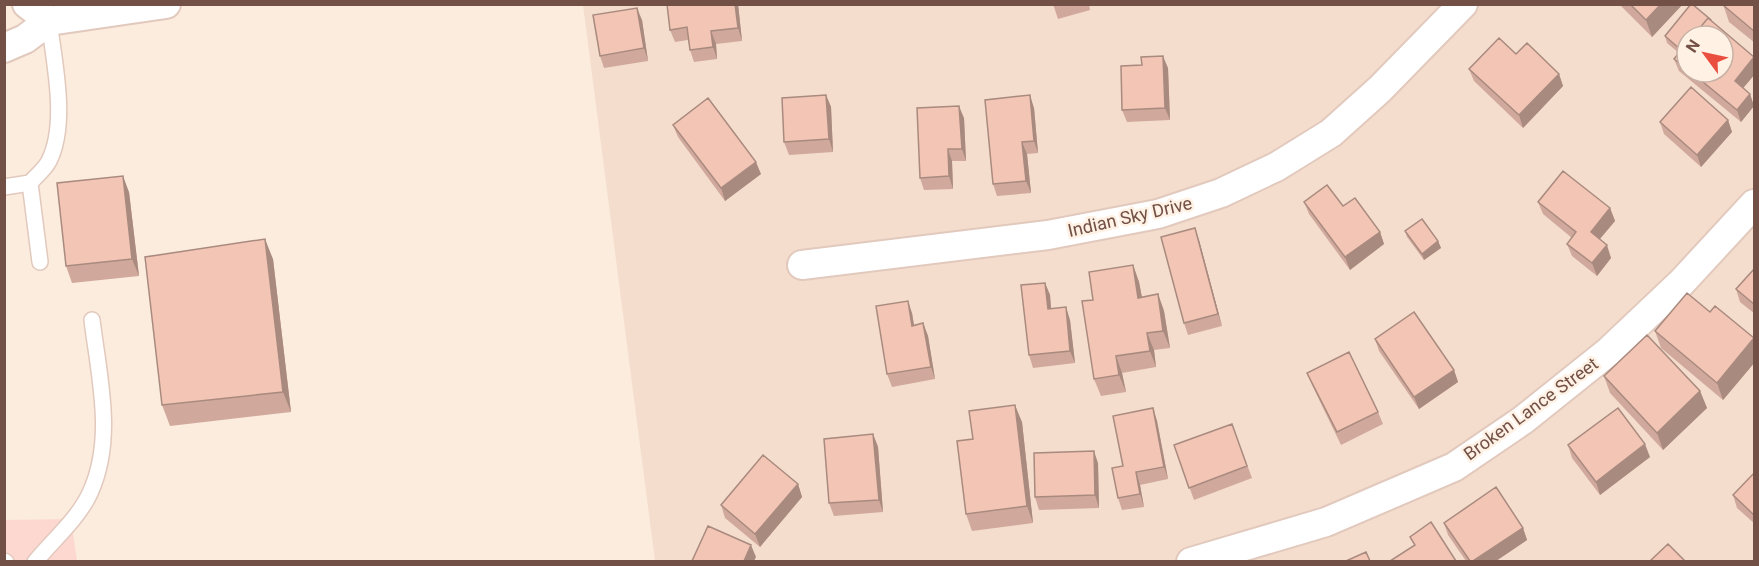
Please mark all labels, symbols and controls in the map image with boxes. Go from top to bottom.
north arrow [1675,24,1735,84]
text: N [1682,36,1704,56]
street label: Indian Sky Drive [1066,192,1194,241]
street label: Broken Lance Street [1460,353,1602,464]

